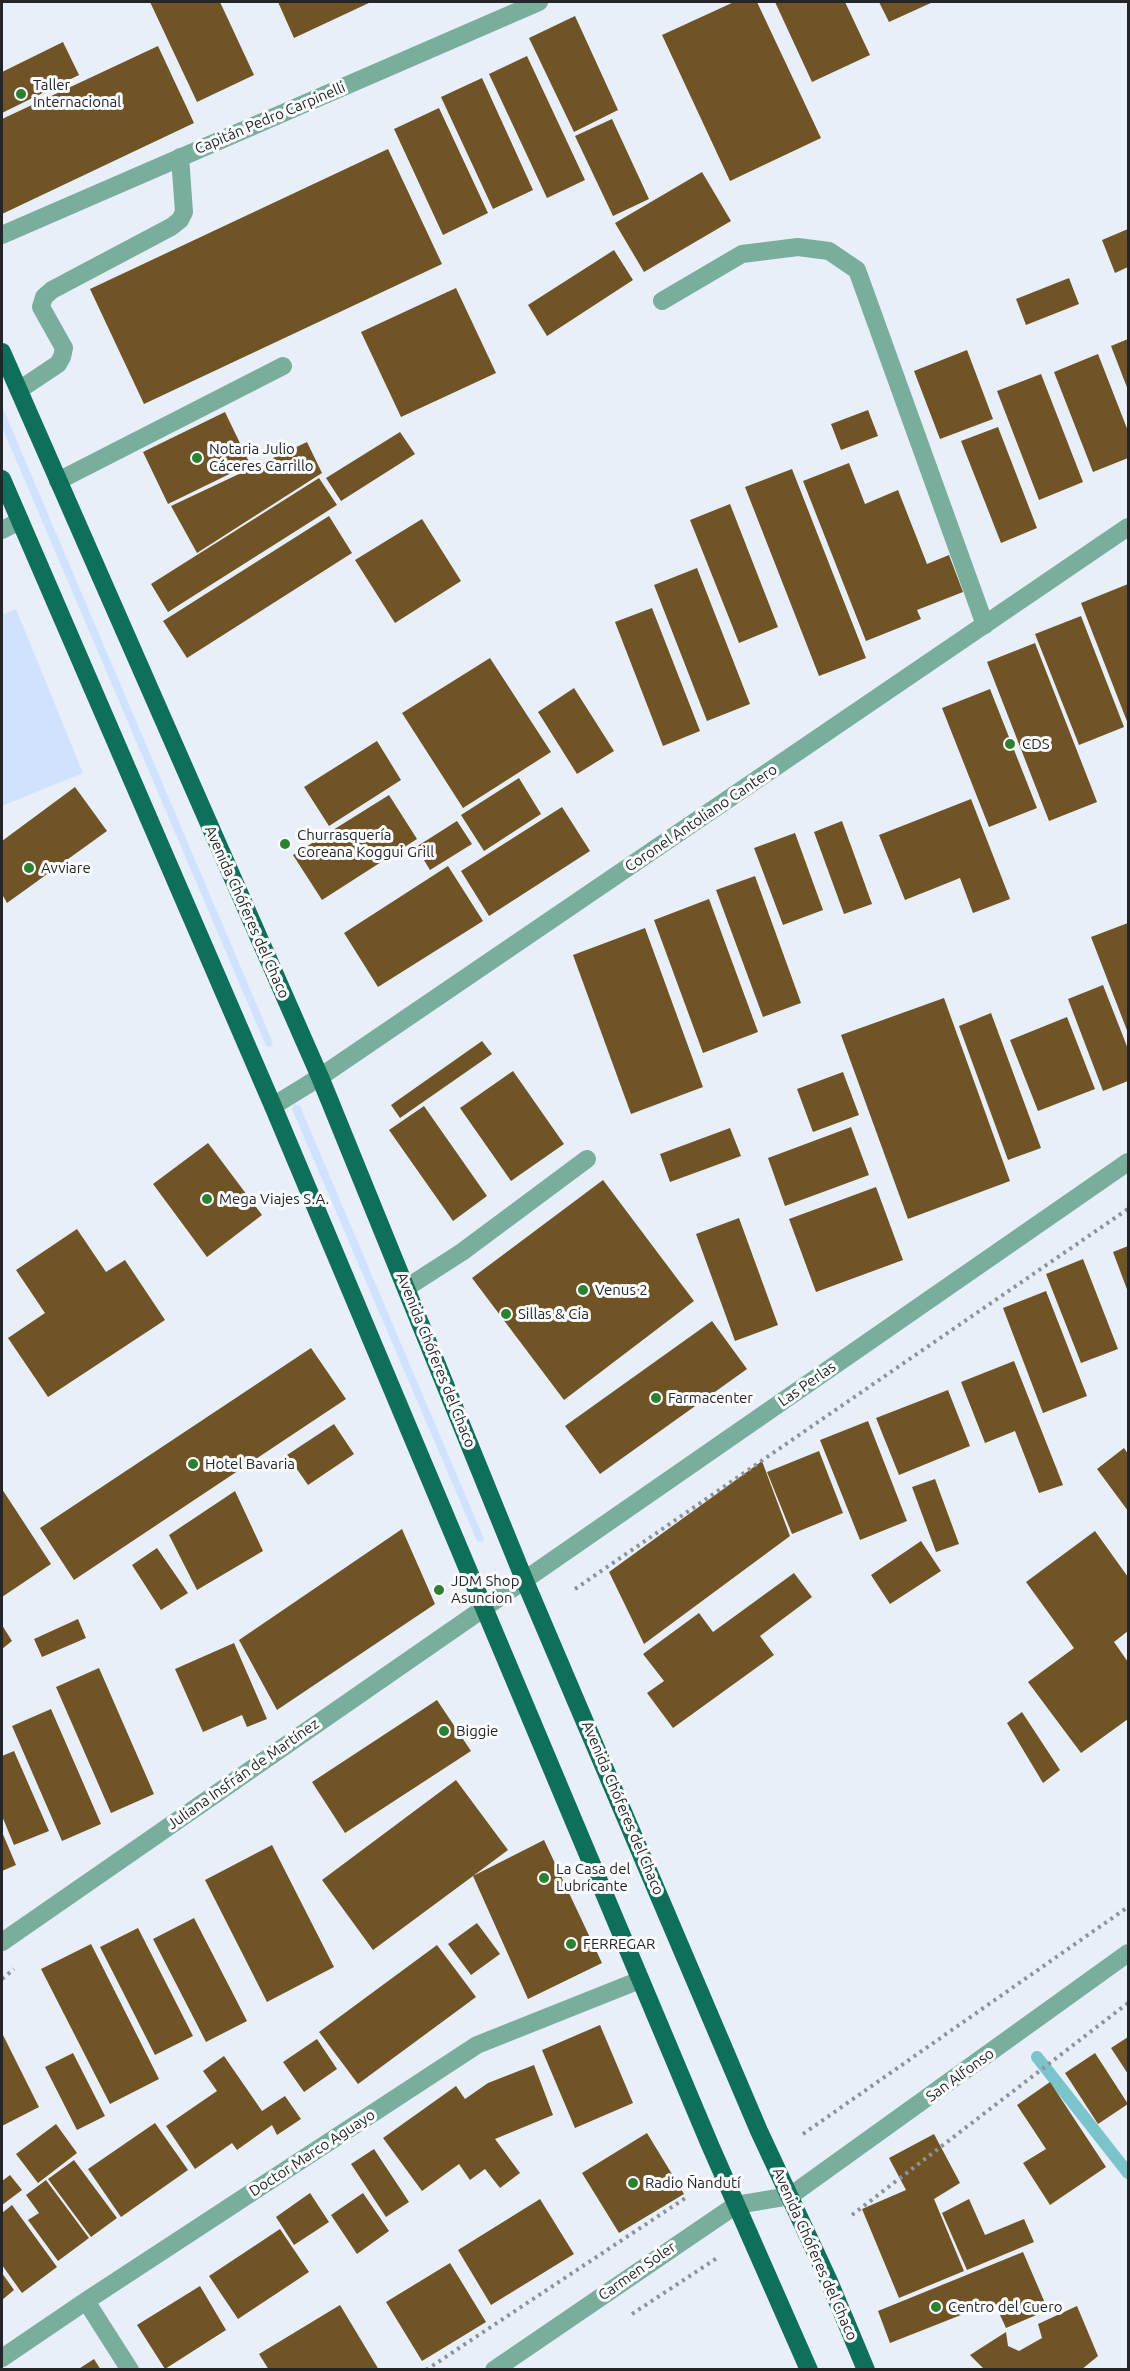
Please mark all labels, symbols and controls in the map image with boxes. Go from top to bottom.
place label: Taller Internacional [33,76,121,111]
street label: Capitán Pedro Carpinelli [192,78,348,158]
marker: Taller Internacional [14,87,28,101]
place label: Notaria Julio Cáceres Carrillo [209,440,314,475]
marker: Notaria Julio Cáceres Carrillo [190,451,204,465]
place label: CDS [1022,735,1050,753]
marker: CDS [1003,737,1017,751]
street label: Coronel Antoliano Cantero [621,760,781,876]
street label: Avenida Chóferes del Chaco [201,823,293,1001]
place label: Churrasquería Coreana Koggui Grill [297,826,434,861]
marker: Churrasquería Coreana Koggui Grill [278,837,292,851]
place label: Avviare [41,859,91,877]
marker: Avviare [22,861,36,875]
place label: Mega Viajes S.A. [219,1190,329,1208]
marker: Mega Viajes S.A. [200,1192,214,1206]
street label: Avenida Chóferes del Chaco [393,1270,479,1450]
place label: Venus 2 [595,1281,648,1299]
marker: Venus 2 [576,1283,590,1297]
place label: Sillas & Cia [518,1305,589,1323]
marker: Sillas & Cia [499,1307,513,1321]
street label: Las Perlas [775,1358,839,1410]
place label: Farmacenter [668,1389,753,1407]
marker: Farmacenter [649,1391,663,1405]
place label: Hotel Bavaria [205,1455,295,1473]
marker: Hotel Bavaria [186,1457,200,1471]
place label: JDM Shop Asuncion [451,1572,519,1607]
marker: JDM Shop Asuncion [432,1583,446,1597]
street label: Juliana Insfrán de Martínez [164,1715,322,1833]
street label: Avenida Chóferes del Chaco [578,1718,668,1898]
place label: Biggie [456,1722,498,1740]
marker: Biggie [437,1724,451,1738]
place label: La Casa del Lubricante [556,1860,630,1895]
marker: La Casa del Lubricante [537,1871,551,1885]
place label: FERREGAR [583,1935,655,1953]
marker: FERREGAR [564,1937,578,1951]
street label: San Alfonso [923,2044,997,2106]
street label: Doctor Marco Aguayo [246,2106,378,2200]
street label: Avenida Chóferes del Chaco [769,2165,861,2343]
place label: Radio Ñandutí [645,2174,741,2192]
marker: Radio Ñandutí [626,2176,640,2190]
street label: Carmen Soler [595,2238,679,2304]
place label: Centro del Cuero [948,2298,1063,2316]
marker: Centro del Cuero [929,2300,943,2314]

